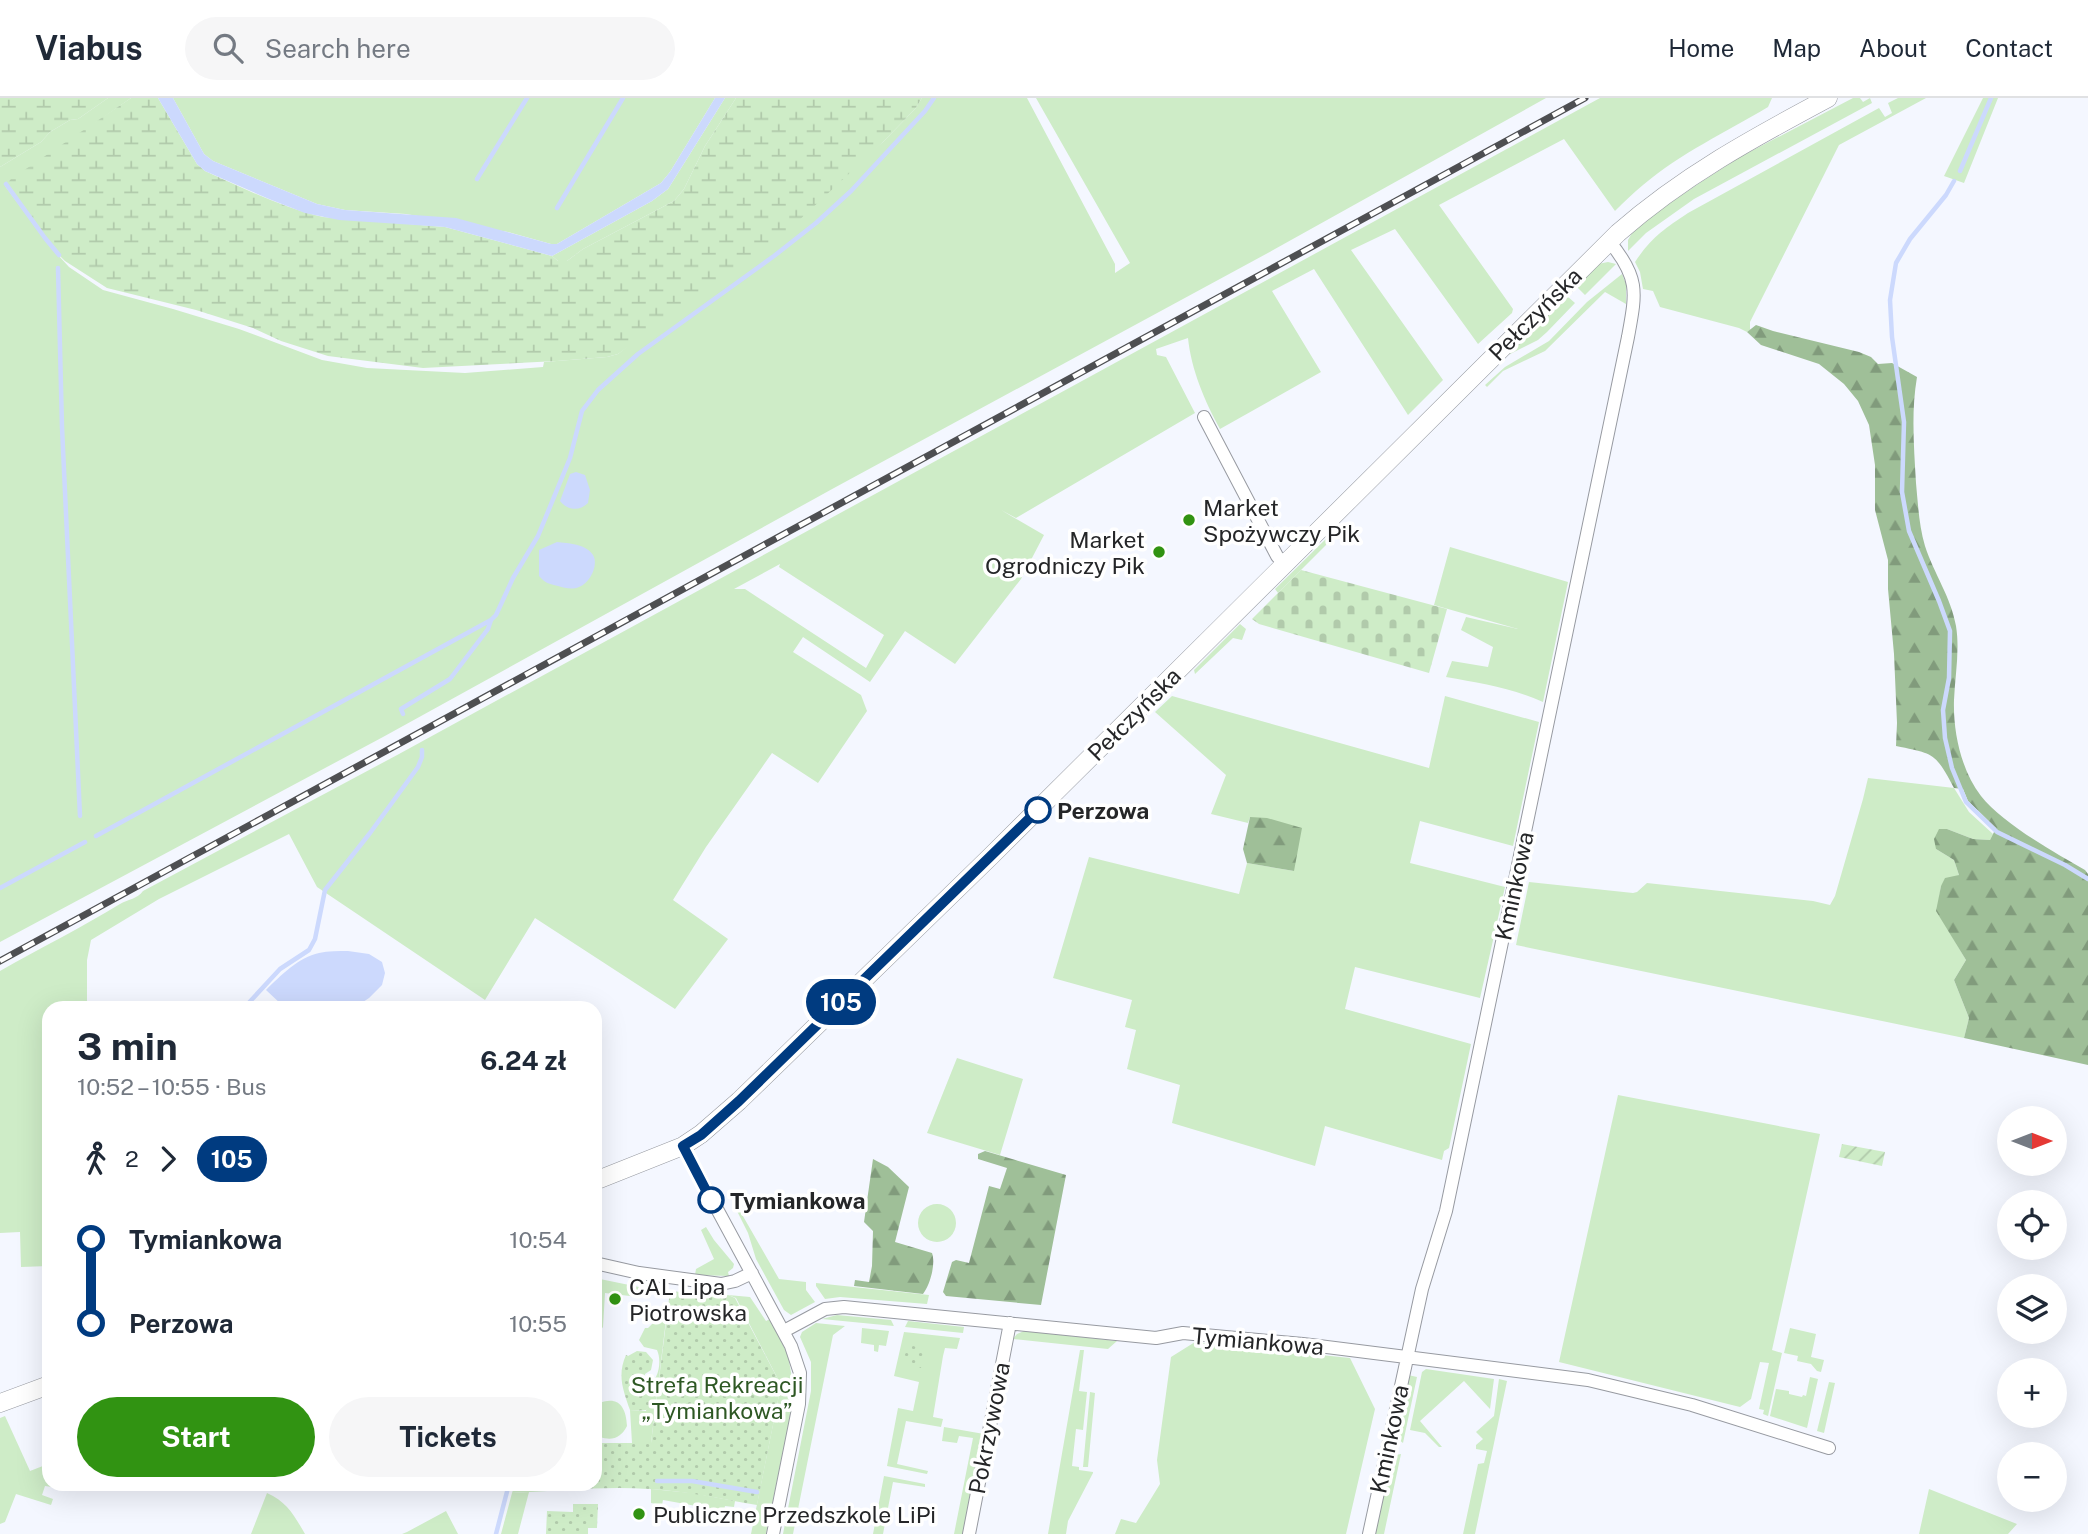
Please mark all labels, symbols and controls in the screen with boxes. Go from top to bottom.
search box [185,17,675,80]
text: Viabus [35,29,143,67]
icon: search [209,29,247,67]
text: Search here [265,33,411,64]
text: Home [1668,34,1734,62]
text: Map [1772,34,1821,62]
text: About [1859,34,1927,62]
text: Contact [1965,34,2053,62]
street label: Pełczyńska [1483,262,1587,366]
place label: Market Spożywczy Pik [1203,494,1360,547]
marker: Market Spożywczy Pik [1181,512,1197,528]
place label: Market Ogrodniczy Pik [985,526,1145,579]
marker: Market Ogrodniczy Pik [1151,544,1167,560]
street label: Pełczyńska [1082,662,1186,766]
marker: Perzowa [1025,797,1051,823]
place label: Perzowa [1057,797,1149,824]
street label: Kminkowa [1489,829,1539,943]
line badge: 105 [801,979,881,1025]
text: 105 [820,988,862,1016]
text: 3 min [77,1024,178,1069]
text: 6.24 zł [480,1045,567,1076]
text: 10:52 – 10:55 · Bus [77,1073,266,1100]
north arrow [1997,1106,2067,1176]
map controls [1997,1106,2067,1512]
icon: walk [77,1140,115,1178]
icon: forward [149,1140,187,1178]
text: 2 [125,1145,139,1172]
text: 105 [211,1145,253,1173]
marker: Tymiankowa [698,1187,724,1213]
place label: Tymiankowa [730,1187,866,1214]
button: locate [1997,1190,2067,1260]
text: Tymiankowa [129,1224,282,1255]
text: 10:54 [509,1226,567,1253]
place label: CAL Lipa Piotrowska [629,1273,747,1326]
button: layers [1997,1274,2067,1344]
marker: CAL Lipa Piotrowska [607,1291,623,1307]
text: Perzowa [129,1308,233,1339]
text: 10:55 [509,1310,567,1337]
street label: Tymiankowa [1191,1322,1325,1360]
button: + [1997,1358,2067,1428]
street label: Pokrzywowa [963,1360,1015,1496]
park label: Strefa Rekreacji „Tymiankowa” [631,1371,803,1424]
street label: Kminkowa [1364,1382,1414,1496]
button: Start [77,1397,315,1477]
button: Tickets [329,1397,567,1477]
button: − [1997,1442,2067,1512]
place label: Publiczne Przedszkole LiPi [653,1501,936,1528]
marker: Publiczne Przedszkole LiPi [631,1506,647,1522]

